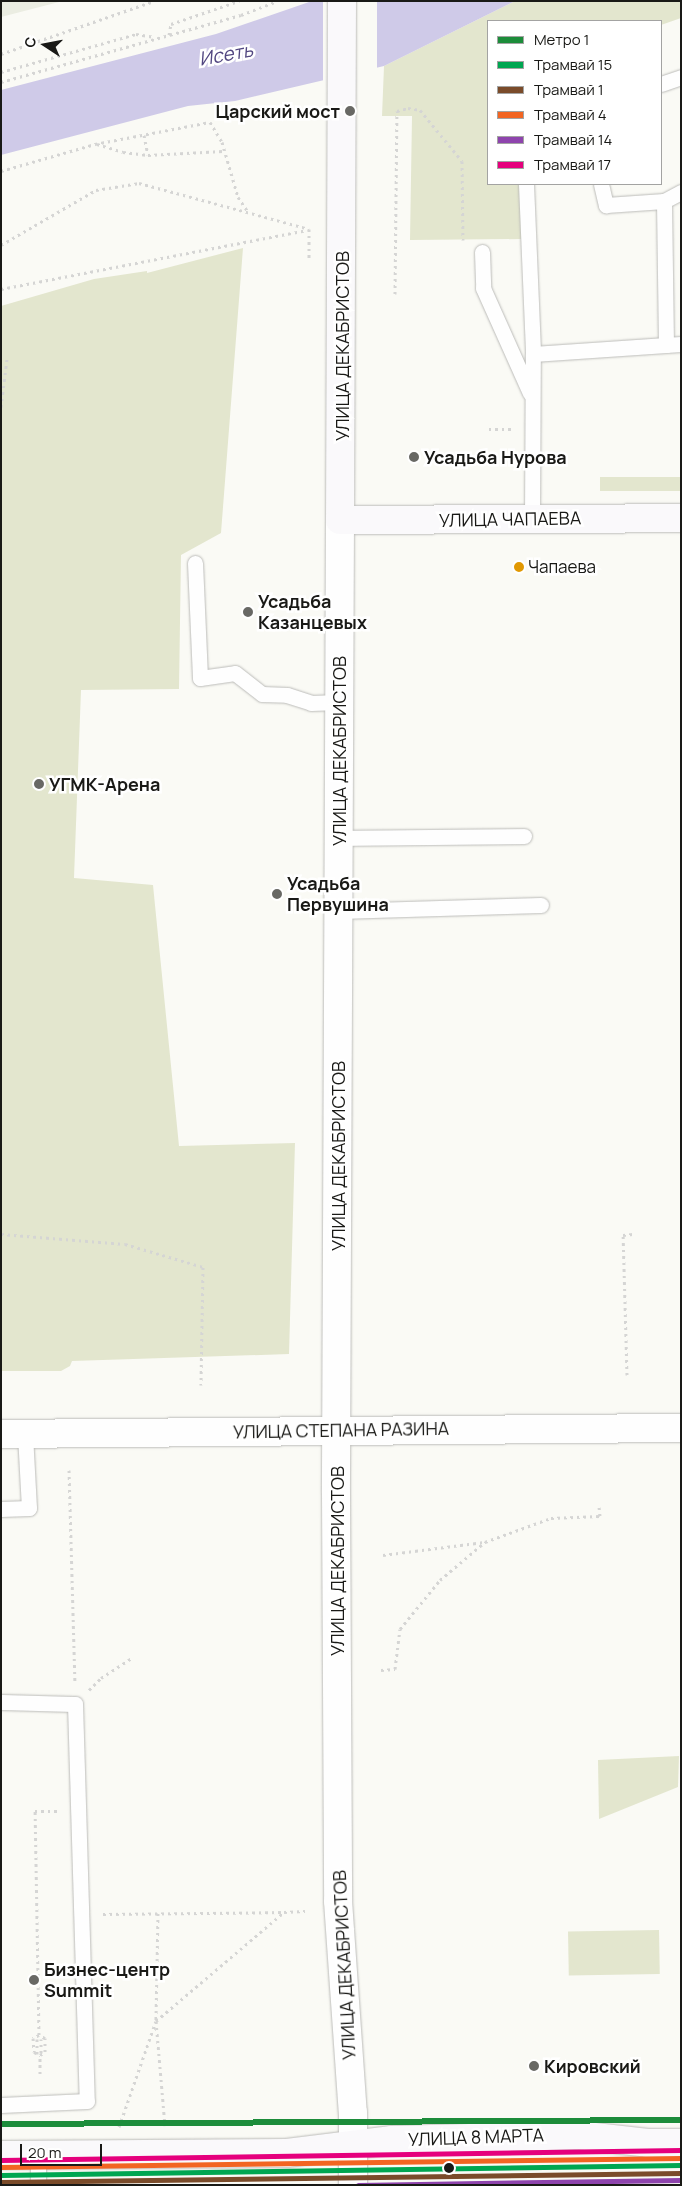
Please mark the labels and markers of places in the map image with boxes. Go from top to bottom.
place label: Царский мост [215,100,340,122]
marker: Царский мост [344,105,356,117]
place label: Усадьба Нурова [424,446,567,468]
marker: Усадьба Нурова [408,451,420,463]
place label: Чапаева [528,557,596,577]
marker: Чапаева [514,562,524,572]
place label: Усадьба Казанцевых [258,591,367,634]
marker: Усадьба Казанцевых [242,606,254,618]
place label: УГМК-Арена [49,773,160,795]
marker: УГМК-Арена [33,778,45,790]
place label: Усадьба Первушина [287,873,389,916]
marker: Усадьба Первушина [271,888,283,900]
place label: Бизнес-центр Summit [44,1959,170,2002]
marker: Бизнес-центр Summit [28,1974,40,1986]
place label: Кировский [544,2055,641,2077]
marker: Кировский [528,2060,540,2072]
unlabelled marker [441,2160,457,2176]

